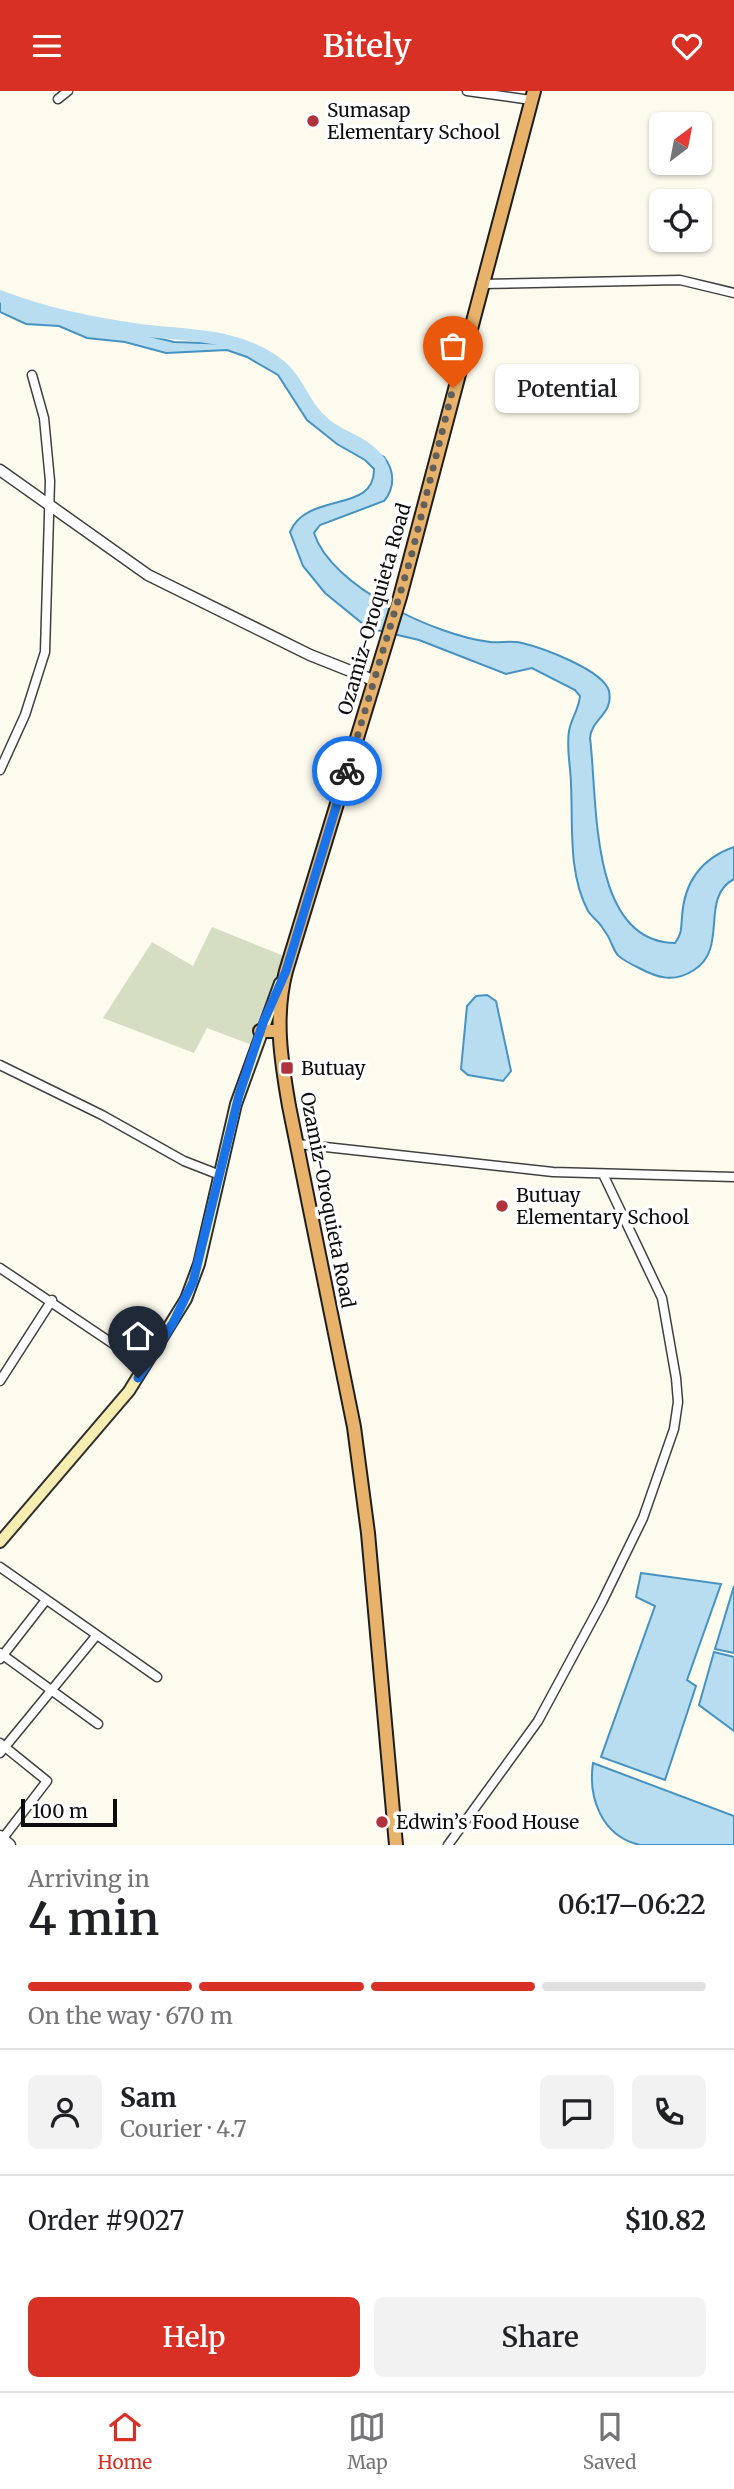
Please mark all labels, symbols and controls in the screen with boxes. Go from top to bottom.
text: Bitely [323,26,411,66]
icon: menu [28,27,66,65]
icon: heart [668,27,706,65]
place label: Sumasap Elementary School [327,98,500,144]
north arrow [649,112,712,175]
map controls [649,112,712,252]
marker: Sumasap Elementary School [305,113,321,129]
button: locate [649,189,712,252]
pin [423,316,483,388]
icon: bag [434,327,472,365]
callout: Potential [495,363,638,413]
text: Potential [517,374,617,403]
street label: Ozamiz-Oroquieta Road [332,500,416,718]
courier [312,736,382,806]
icon: bike [328,752,366,790]
place label: Butuay [301,1056,366,1080]
marker: Butuay [279,1060,295,1076]
street label: Ozamiz-Oroquieta Road [295,1090,361,1310]
place label: Butuay Elementary School [516,1183,689,1229]
marker: Butuay Elementary School [494,1198,510,1214]
pin [108,1306,168,1378]
icon: home [119,1317,157,1355]
scale bar [21,1796,117,1828]
text: 100 m [32,1799,88,1823]
place label: Edwin’s Food House [396,1810,579,1834]
marker: Edwin’s Food House [374,1814,390,1830]
text: Arriving in [28,1864,150,1893]
text: 06:17–06:22 [558,1888,706,1921]
text: 4 min [28,1890,159,1948]
text: On the way · 670 m [28,2001,233,2030]
button: person [28,2075,102,2149]
button: chat [540,2075,614,2149]
button: phone [632,2075,706,2149]
text: Sam [120,2081,177,2114]
text: Courier · 4.7 [120,2114,247,2143]
text: Order #9027 [28,2204,184,2237]
text: $10.82 [624,2204,706,2237]
button: Help [28,2297,360,2377]
button: Share [374,2297,706,2377]
tab: Home [97,2408,152,2474]
tab: Map [347,2408,388,2474]
tab: Saved [583,2408,637,2474]

